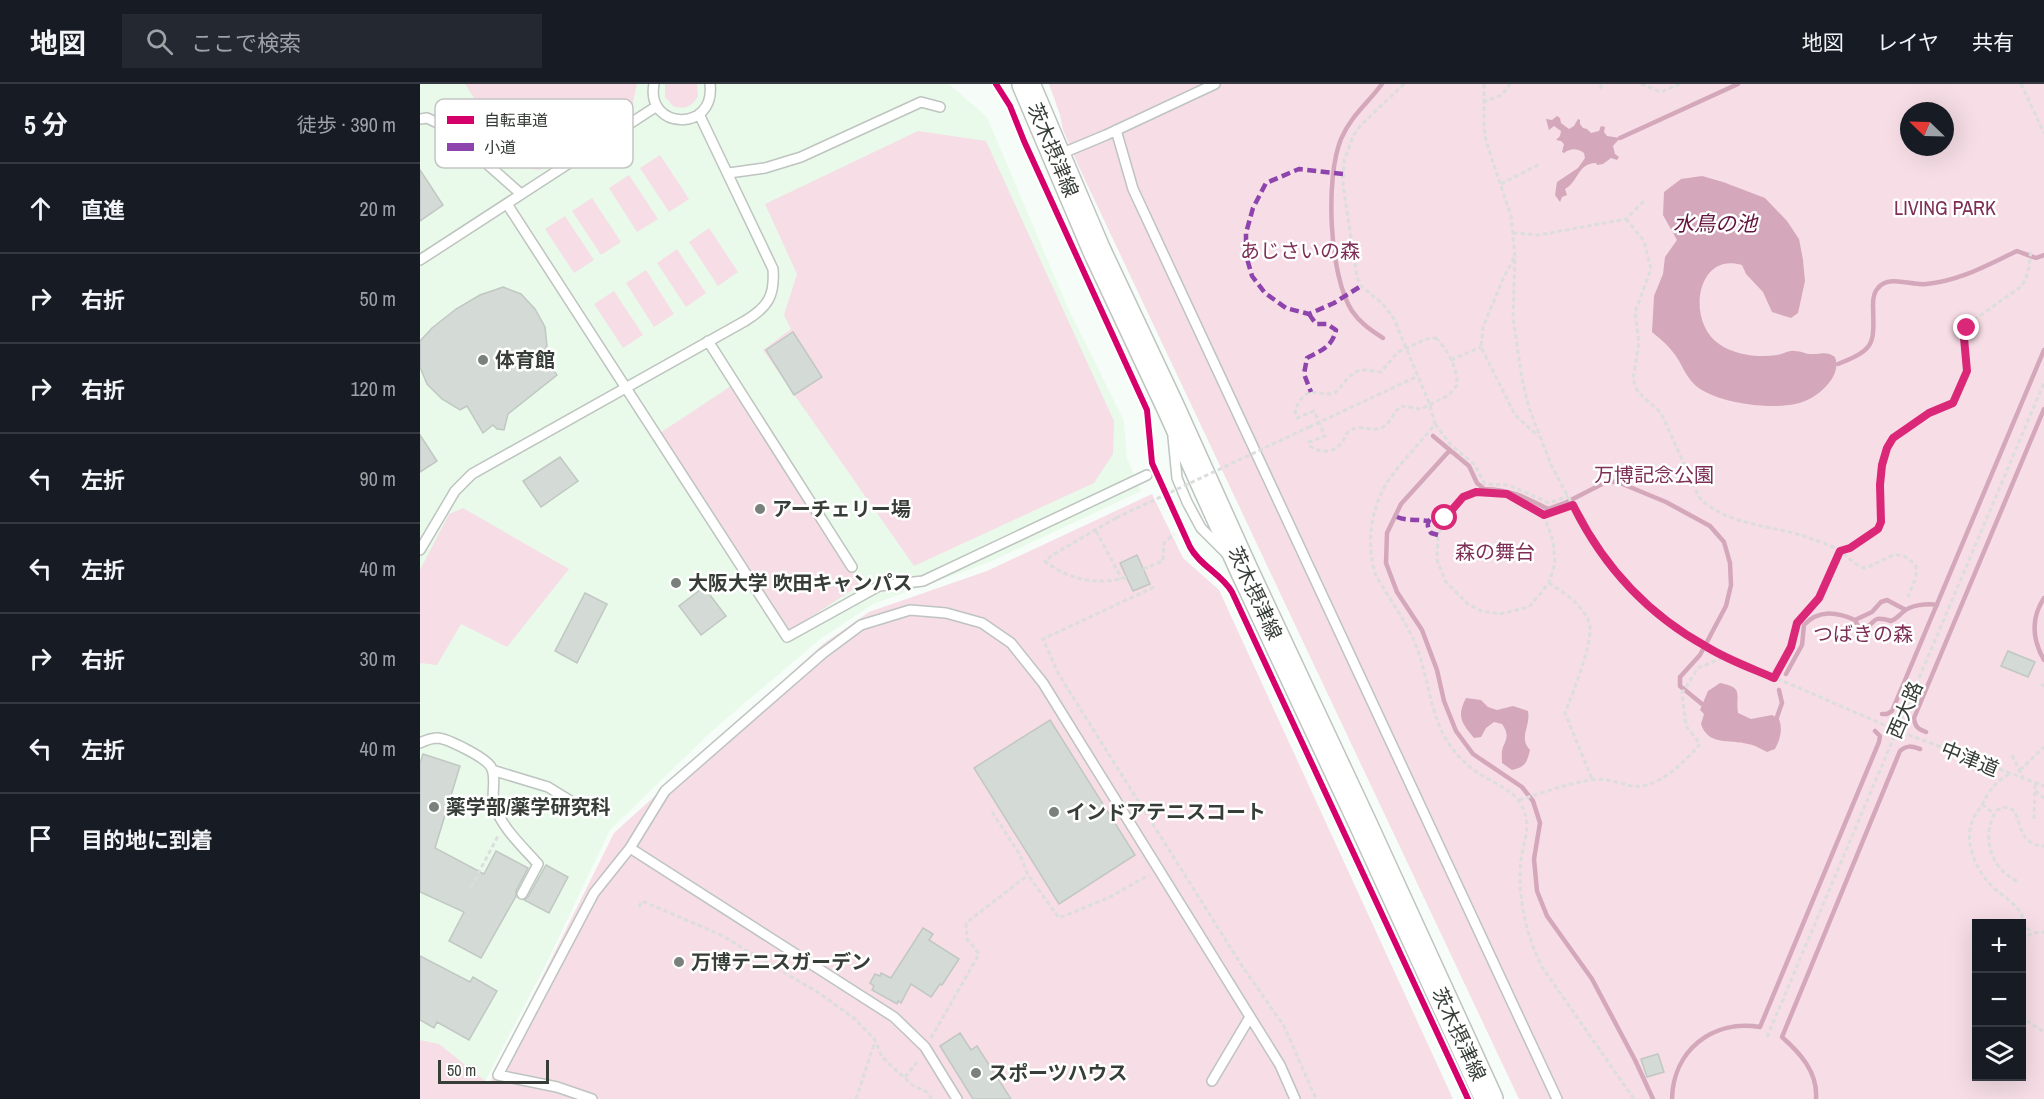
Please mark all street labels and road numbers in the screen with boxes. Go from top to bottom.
street label: 茨木摂津線 [1021,99,1085,201]
street label: 茨木摂津線 [1222,542,1289,644]
street label: 西大路 [1880,677,1929,743]
street label: 中津道 [1937,735,2003,782]
street label: 茨木摂津線 [1426,983,1493,1085]

